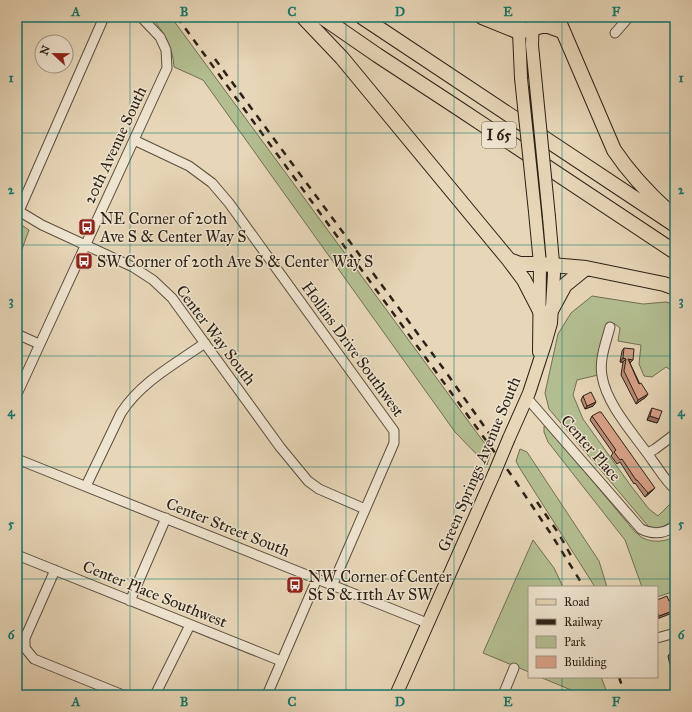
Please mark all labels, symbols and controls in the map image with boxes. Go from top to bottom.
text: A [71,4,81,20]
text: B [180,4,189,20]
text: C [288,4,297,20]
text: D [395,4,405,20]
text: E [503,4,513,20]
text: F [612,4,621,20]
north arrow [34,34,74,74]
text: N [37,43,53,57]
text: 1 [8,70,14,86]
text: 1 [678,70,684,86]
street label: 20th Avenue South [80,83,151,207]
road number: I 65 [482,122,516,148]
text: 2 [8,182,15,198]
text: 2 [678,182,685,198]
place label: NE Corner of 20th Ave S & Center Way S [99,209,246,246]
bus stop icon: NE Corner of 20th Ave S & Center Way S [77,217,97,237]
bus stop icon: SW Corner of 20th Ave S & Center Way S [74,251,94,271]
place label: SW Corner of 20th Ave S & Center Way S [97,252,373,271]
street label: Hollins Drive Southwest [298,278,408,420]
street label: Center Way South [172,281,260,389]
text: 3 [8,293,14,309]
text: 3 [678,293,684,309]
street label: Green Springs Avenue South [434,374,525,555]
text: 4 [7,404,15,420]
text: 4 [677,404,685,420]
street label: Center Place [557,411,625,485]
street label: Center Street South [163,494,293,560]
text: 5 [8,516,15,532]
text: 5 [678,516,685,532]
street label: Center Place Southwest [80,556,230,632]
place label: NW Corner of Center St S & 11th Av SW [308,567,451,604]
bus stop icon: NW Corner of Center St S & 11th Av SW [285,575,305,595]
legend [528,586,658,678]
text: Road [564,595,590,609]
text: Railway [564,615,603,629]
text: 6 [8,627,16,643]
text: 6 [678,627,686,643]
text: Park [564,635,586,649]
text: Building [564,655,607,670]
text: A [71,694,81,710]
text: B [180,694,189,710]
text: C [288,694,297,710]
text: D [395,694,405,710]
text: E [503,694,513,710]
text: F [612,694,621,710]

